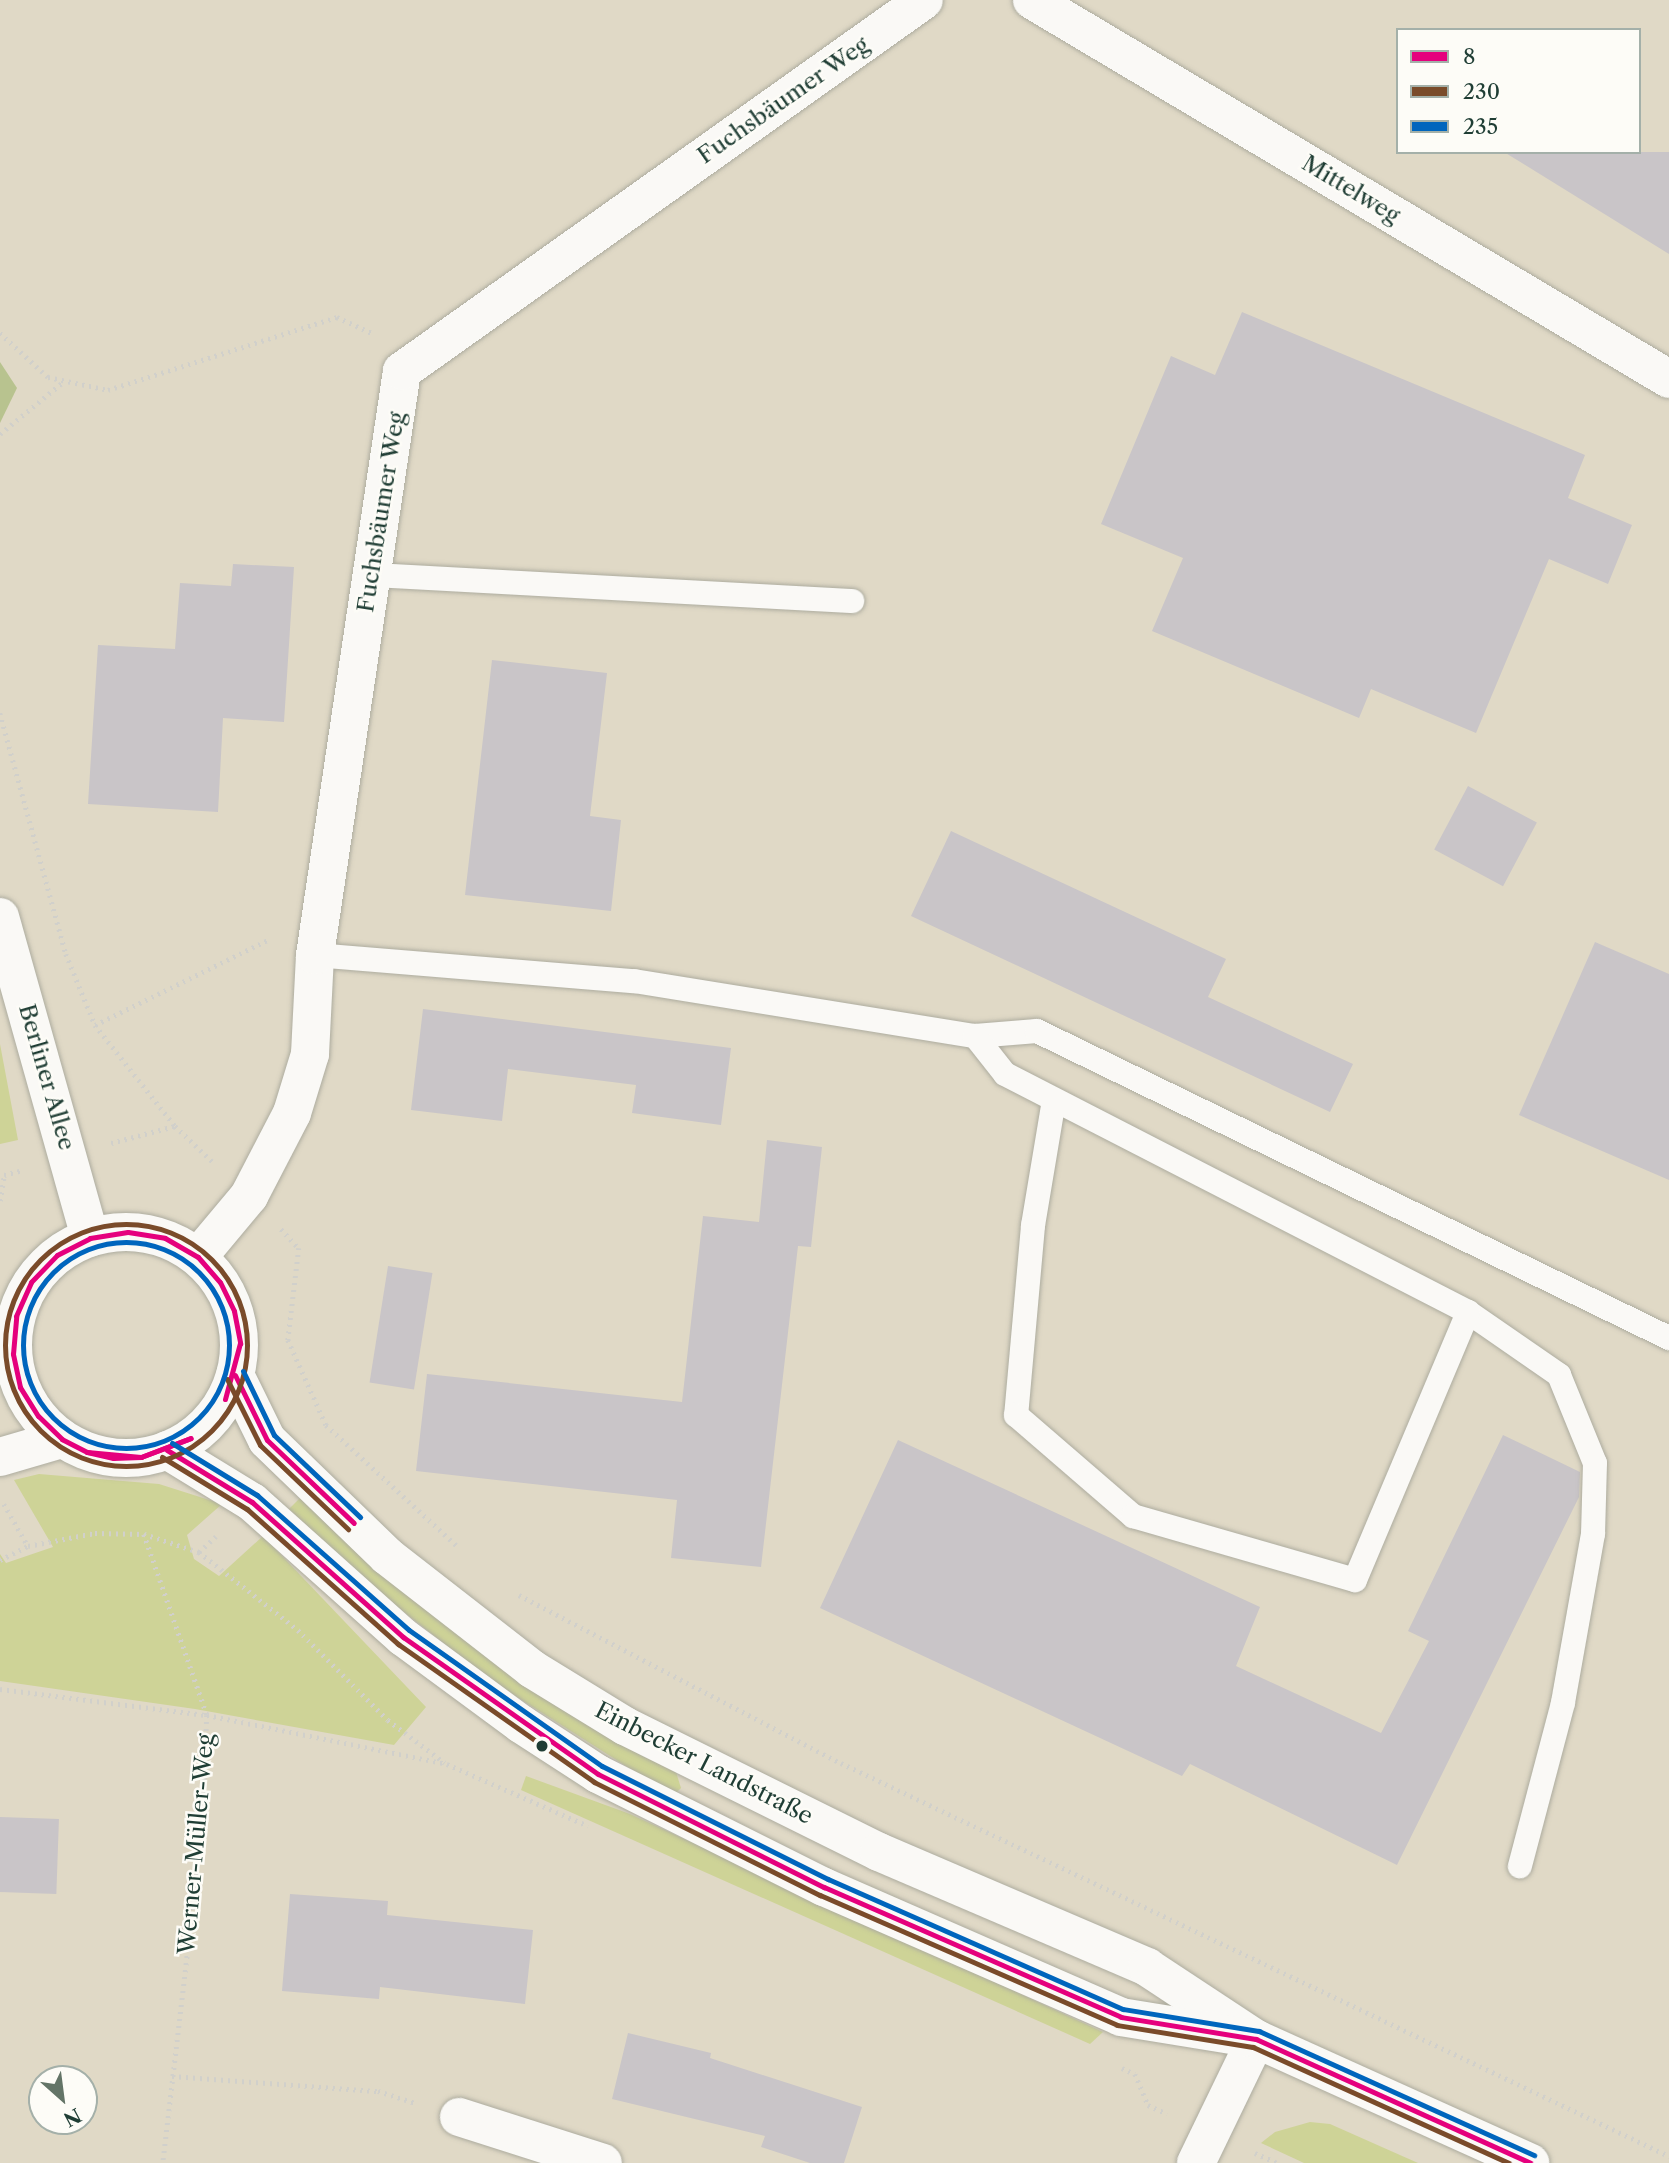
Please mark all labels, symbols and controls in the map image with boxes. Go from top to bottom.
legend [1396,28,1641,154]
street label: Fuchsbäumer Weg [691,30,875,170]
text: 8 [1463,44,1475,69]
text: 230 [1463,79,1500,104]
text: 235 [1463,114,1498,139]
street label: Mittelweg [1297,149,1405,229]
street label: Fuchsbäumer Weg [351,409,411,615]
street label: Berliner Allee [13,1000,81,1154]
street label: Einbecker Landstraße [590,1696,818,1830]
street label: Werner-Müller-Weg [173,1732,219,1956]
unlabelled marker [535,1739,549,1753]
north arrow [28,2065,98,2135]
text: N [59,2103,85,2131]

